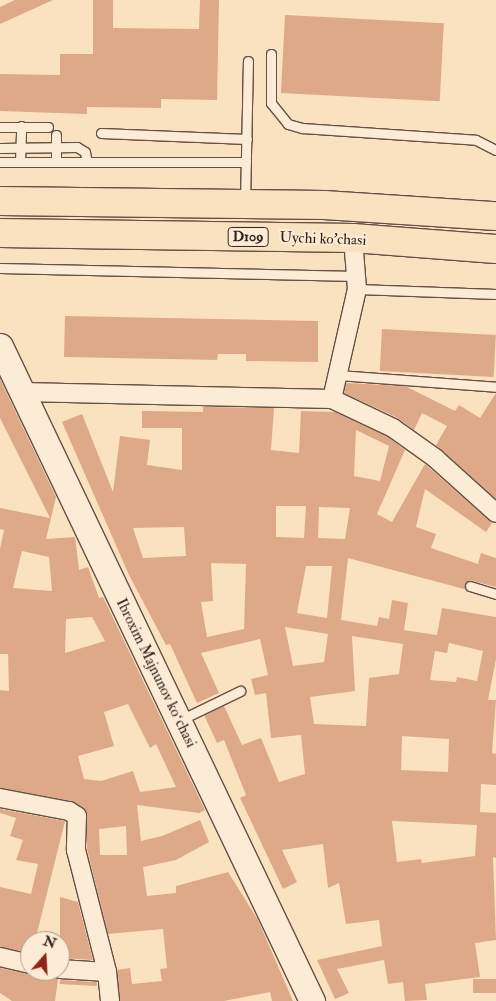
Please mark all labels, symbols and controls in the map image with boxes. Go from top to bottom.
road number: D109 [227,226,269,248]
street label: Uychi ko'chasi [279,228,367,250]
street label: Ibroxim Majnunov koʻchasi [112,596,200,750]
north arrow [20,931,70,981]
text: N [41,932,58,952]

